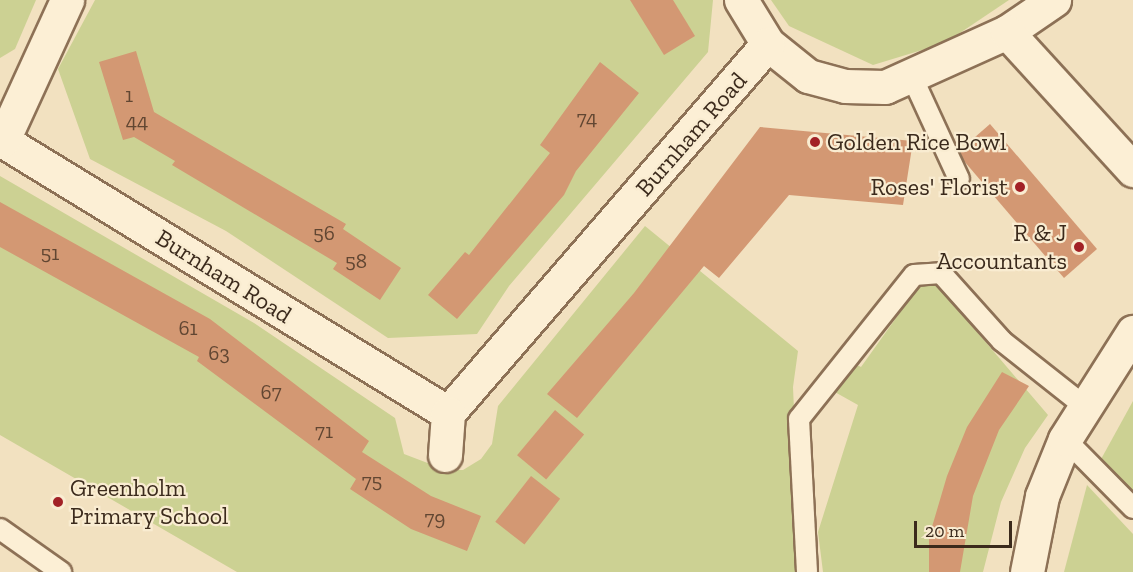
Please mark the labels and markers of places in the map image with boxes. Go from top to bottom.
place label: Golden Rice Bowl [827,128,1006,156]
marker: Golden Rice Bowl [808,135,822,149]
place label: Roses' Florist [871,173,1008,201]
marker: Roses' Florist [1013,180,1027,194]
place label: R & J Accountants [936,219,1067,275]
marker: R & J Accountants [1072,240,1086,254]
place label: Greenholm Primary School [70,474,229,530]
marker: Greenholm Primary School [51,495,65,509]

